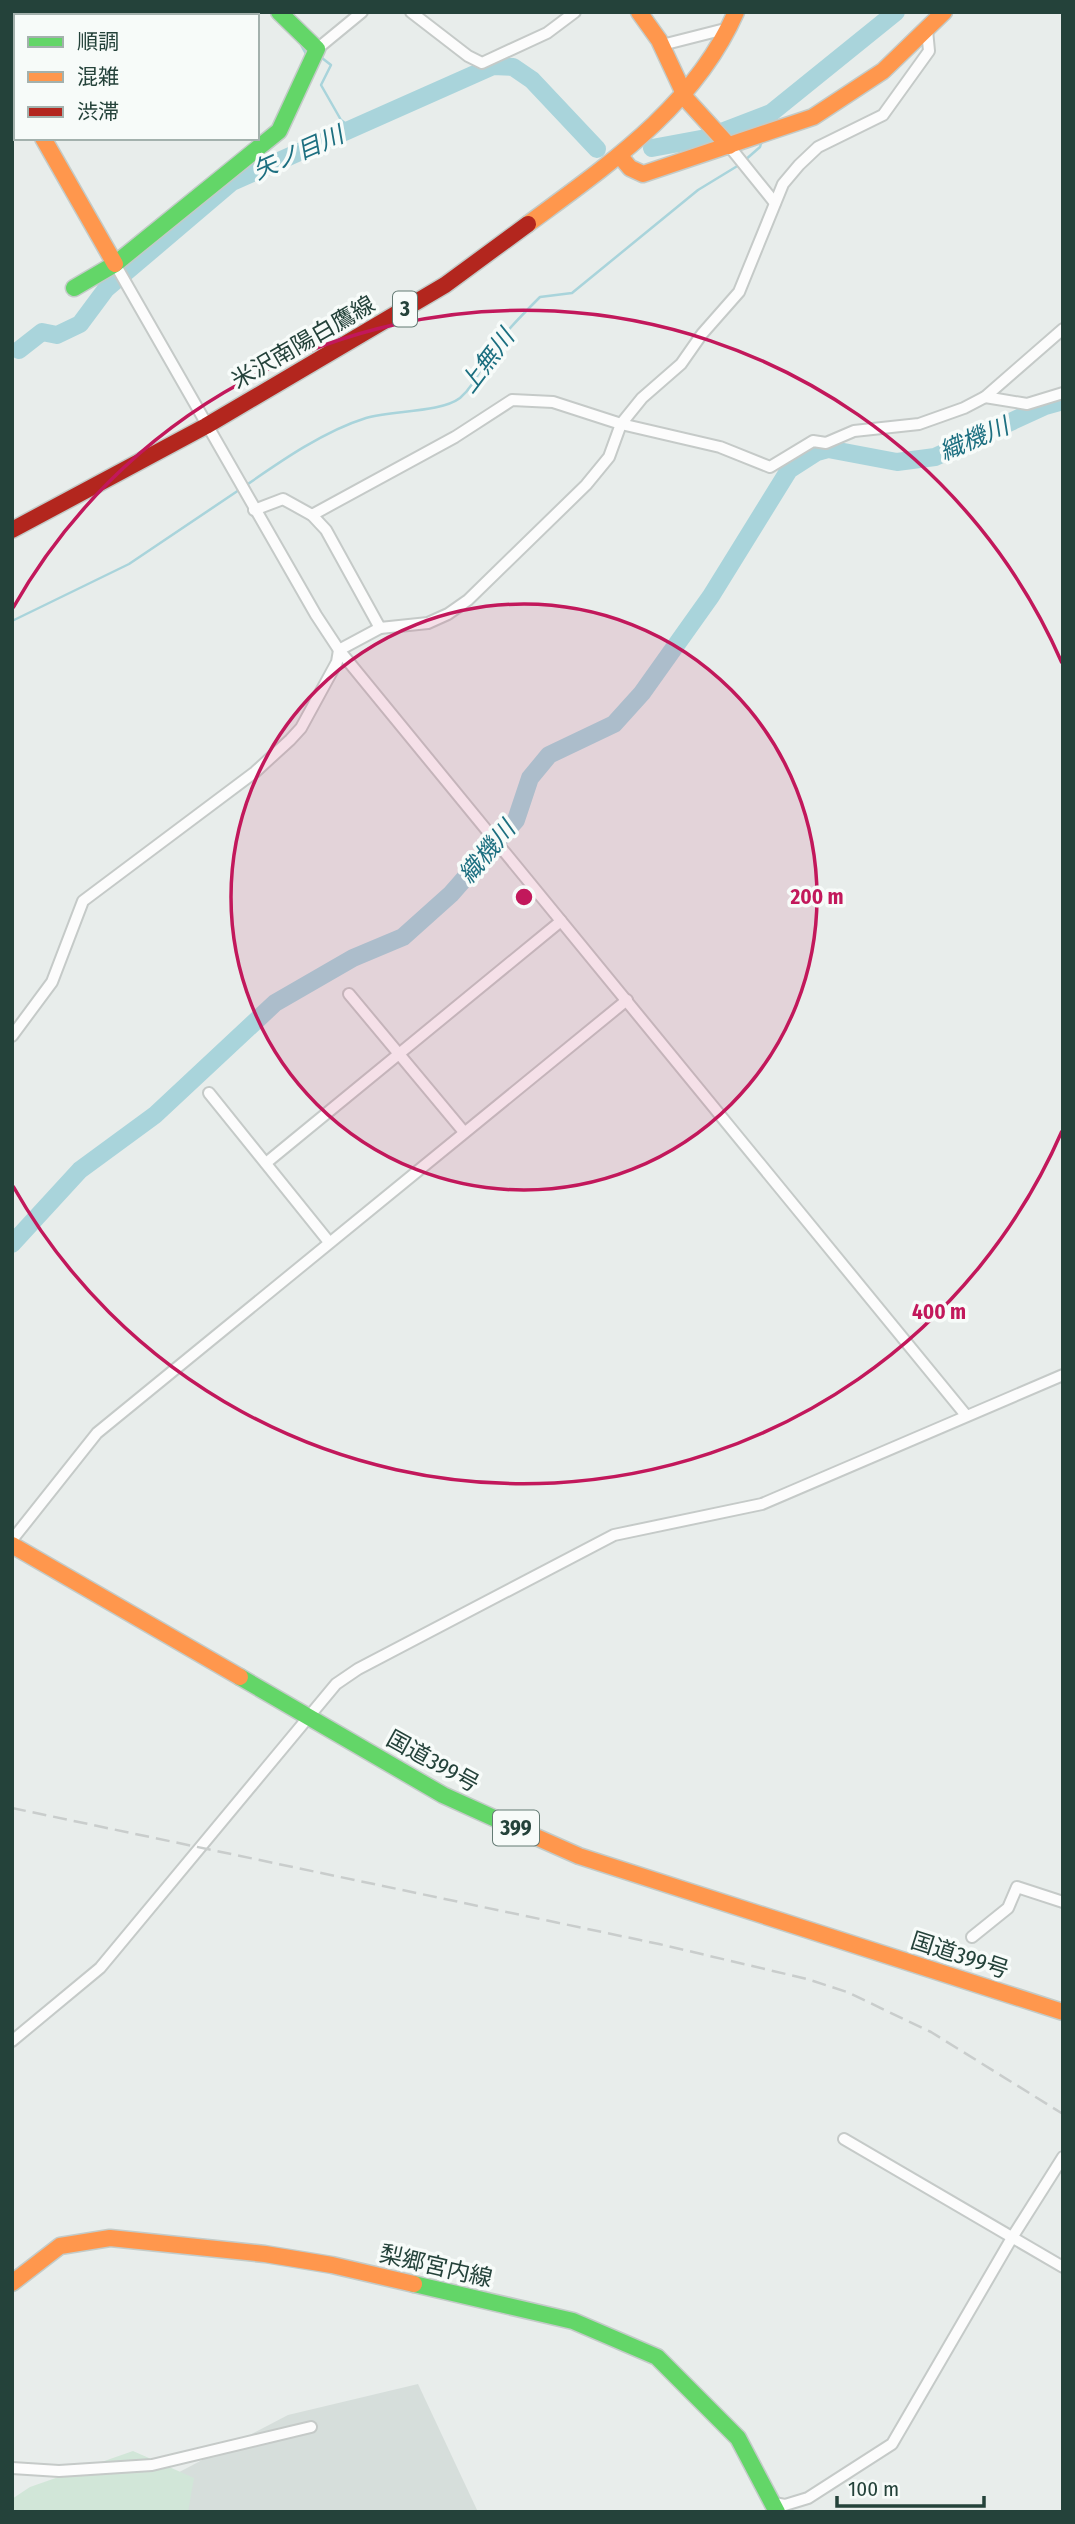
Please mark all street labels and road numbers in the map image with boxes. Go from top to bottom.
street label: 米沢南陽白鷹線 [226,290,380,394]
road number: 3 [393,292,417,326]
street label: 国道399号 [382,1724,484,1798]
road number: 399 [493,1811,539,1846]
street label: 国道399号 [907,1926,1013,1984]
street label: 梨郷宮内線 [377,2239,495,2293]

